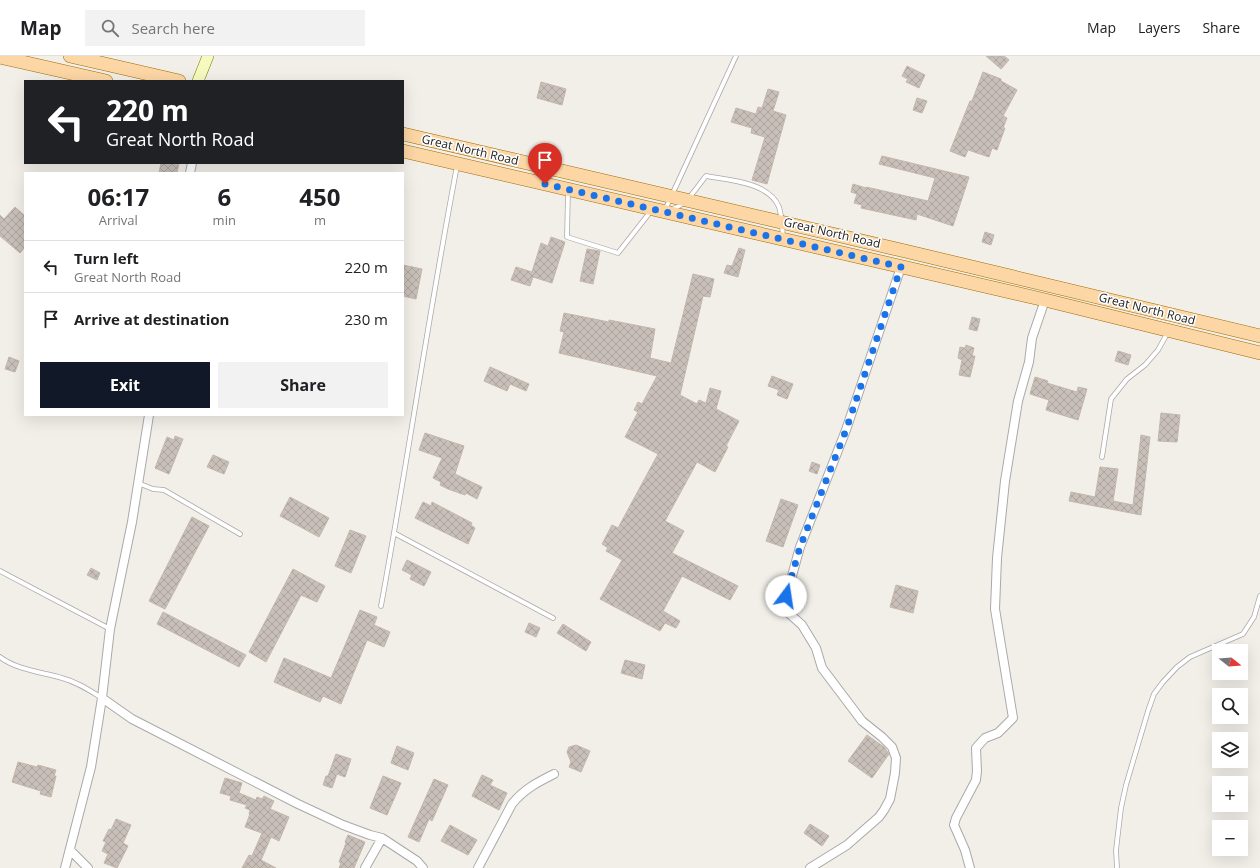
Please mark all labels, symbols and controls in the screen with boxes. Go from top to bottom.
search box [85,10,365,46]
text: Map [20,15,61,41]
icon: search [99,17,121,39]
text: Search here [131,18,215,38]
text: Map [1087,18,1116,37]
text: Layers [1138,18,1180,37]
text: Share [1202,18,1240,37]
text: 220 m [106,91,189,129]
icon: left [40,96,92,148]
text: Great North Road [106,127,254,151]
street label: Great North Road [420,130,520,169]
pin [528,143,562,184]
icon: arrive [534,149,556,171]
text: 06:17 [87,180,149,213]
text: 6 [217,180,231,213]
text: 450 [299,180,341,213]
text: Arrival [99,211,138,229]
text: min [213,211,236,229]
text: m [314,211,326,229]
street label: Great North Road [782,213,882,252]
text: Turn left [74,248,139,268]
icon: left [40,256,62,278]
text: 220 m [344,257,388,277]
text: Great North Road [74,268,181,286]
street label: Great North Road [1097,288,1197,329]
icon: arrive [40,308,62,330]
text: Arrive at destination [74,309,229,329]
text: 230 m [344,309,388,329]
button: Exit [40,362,210,408]
button: Share [218,362,388,408]
position arrow [765,575,807,617]
north arrow [1212,644,1248,680]
map controls [1212,644,1248,856]
button: search [1212,688,1248,724]
button: layers [1212,732,1248,768]
button: + [1212,776,1248,812]
button: − [1212,820,1248,856]

